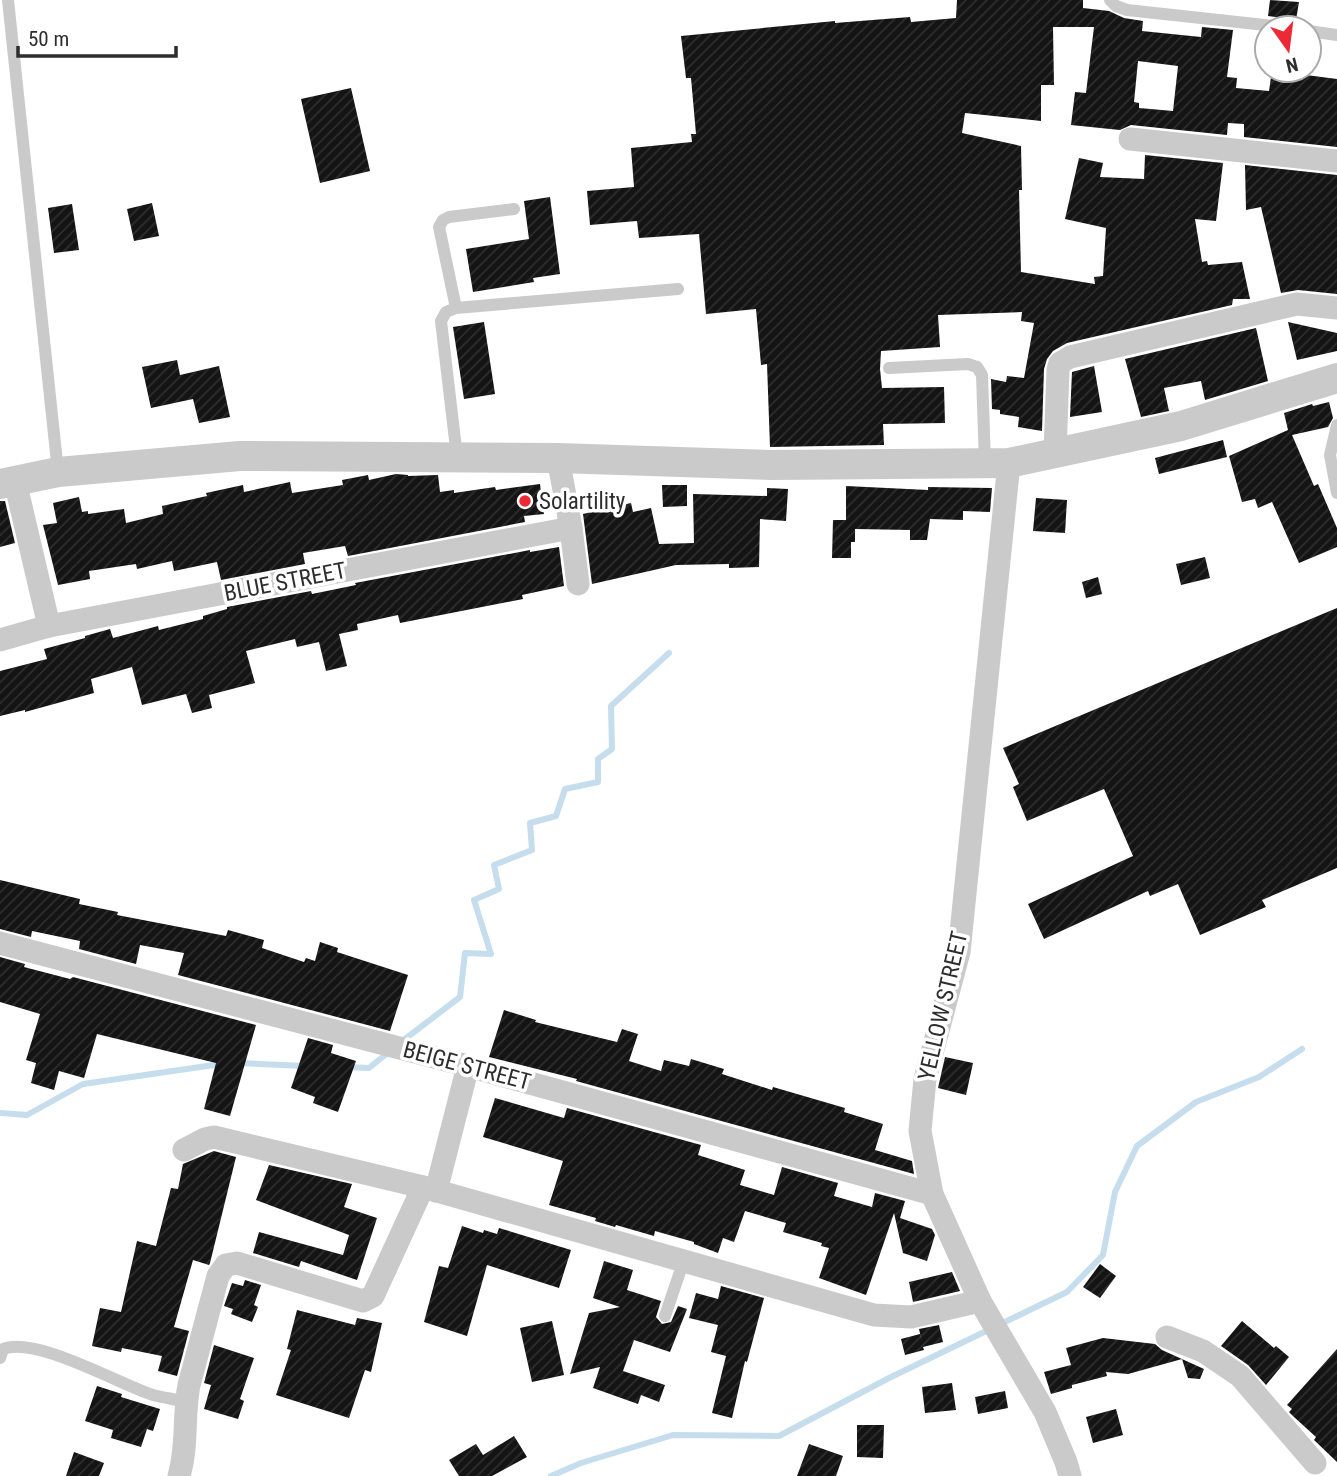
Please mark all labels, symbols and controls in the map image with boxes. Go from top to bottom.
scale bar [18,14,175,58]
north arrow [1253,14,1323,84]
text: 50 m [28,27,69,51]
text: N [1284,52,1300,78]
place label: Solartility [539,488,626,515]
marker: Solartility [517,493,533,509]
street label: BLUE STREET [222,557,348,607]
street label: YELLOW STREET [913,929,973,1083]
street label: BEIGE STREET [400,1036,534,1096]

